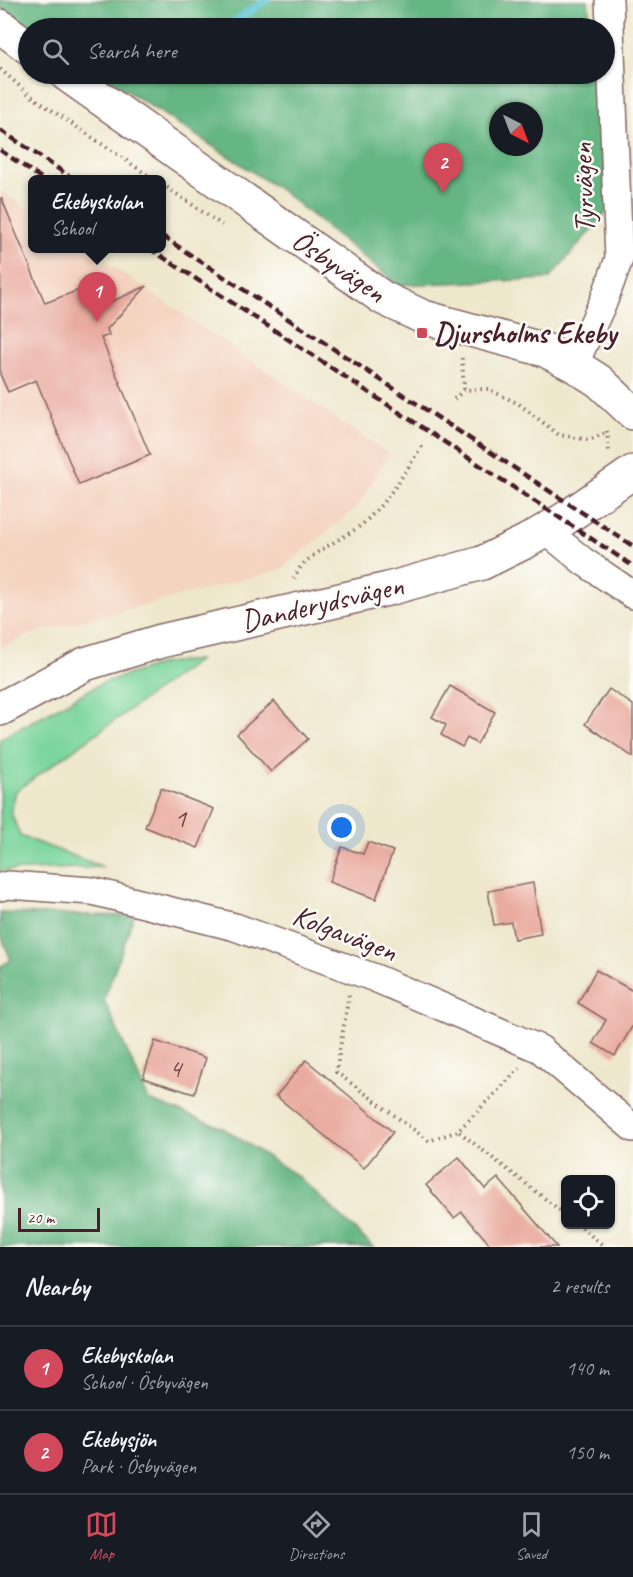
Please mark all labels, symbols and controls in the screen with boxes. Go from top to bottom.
search box [18,18,615,84]
icon: search [39,35,72,68]
text: Search here [87,37,177,65]
north arrow [489,102,543,156]
street label: Tyrvägen [562,142,604,234]
pin: 2 [424,144,462,193]
popup [28,175,166,253]
text: Ekebyskolan [51,188,143,216]
text: School [51,216,94,241]
street label: Ösbyvägen [285,221,394,311]
pin: 1 [78,272,116,322]
place label: Djursholms Ekeby [434,314,619,352]
marker: Djursholms Ekeby [415,326,429,340]
street label: Danderydsvägen [237,566,407,640]
house number: 1 [174,801,188,835]
your location [327,813,356,842]
street label: Kolgavägen [287,896,403,970]
house number: 4 [169,1051,184,1085]
map controls [561,1175,615,1229]
button: locate [561,1175,615,1229]
scale bar [18,1205,100,1232]
text: 20 m [27,1208,54,1228]
text: Nearby [24,1270,89,1303]
text: 2 results [550,1274,609,1299]
text: Ekebyskolan [81,1342,173,1370]
text: 1 [39,1356,48,1381]
text: 140 m [566,1356,609,1381]
text: School · Ösbyvägen [81,1370,208,1395]
text: Ekebysjön [81,1426,156,1454]
text: 2 [39,1440,48,1465]
text: 150 m [566,1440,609,1465]
text: Park · Ösbyvägen [81,1454,196,1479]
tab: Map [85,1508,118,1564]
tab: Directions [289,1508,344,1564]
tab: Saved [515,1508,548,1564]

